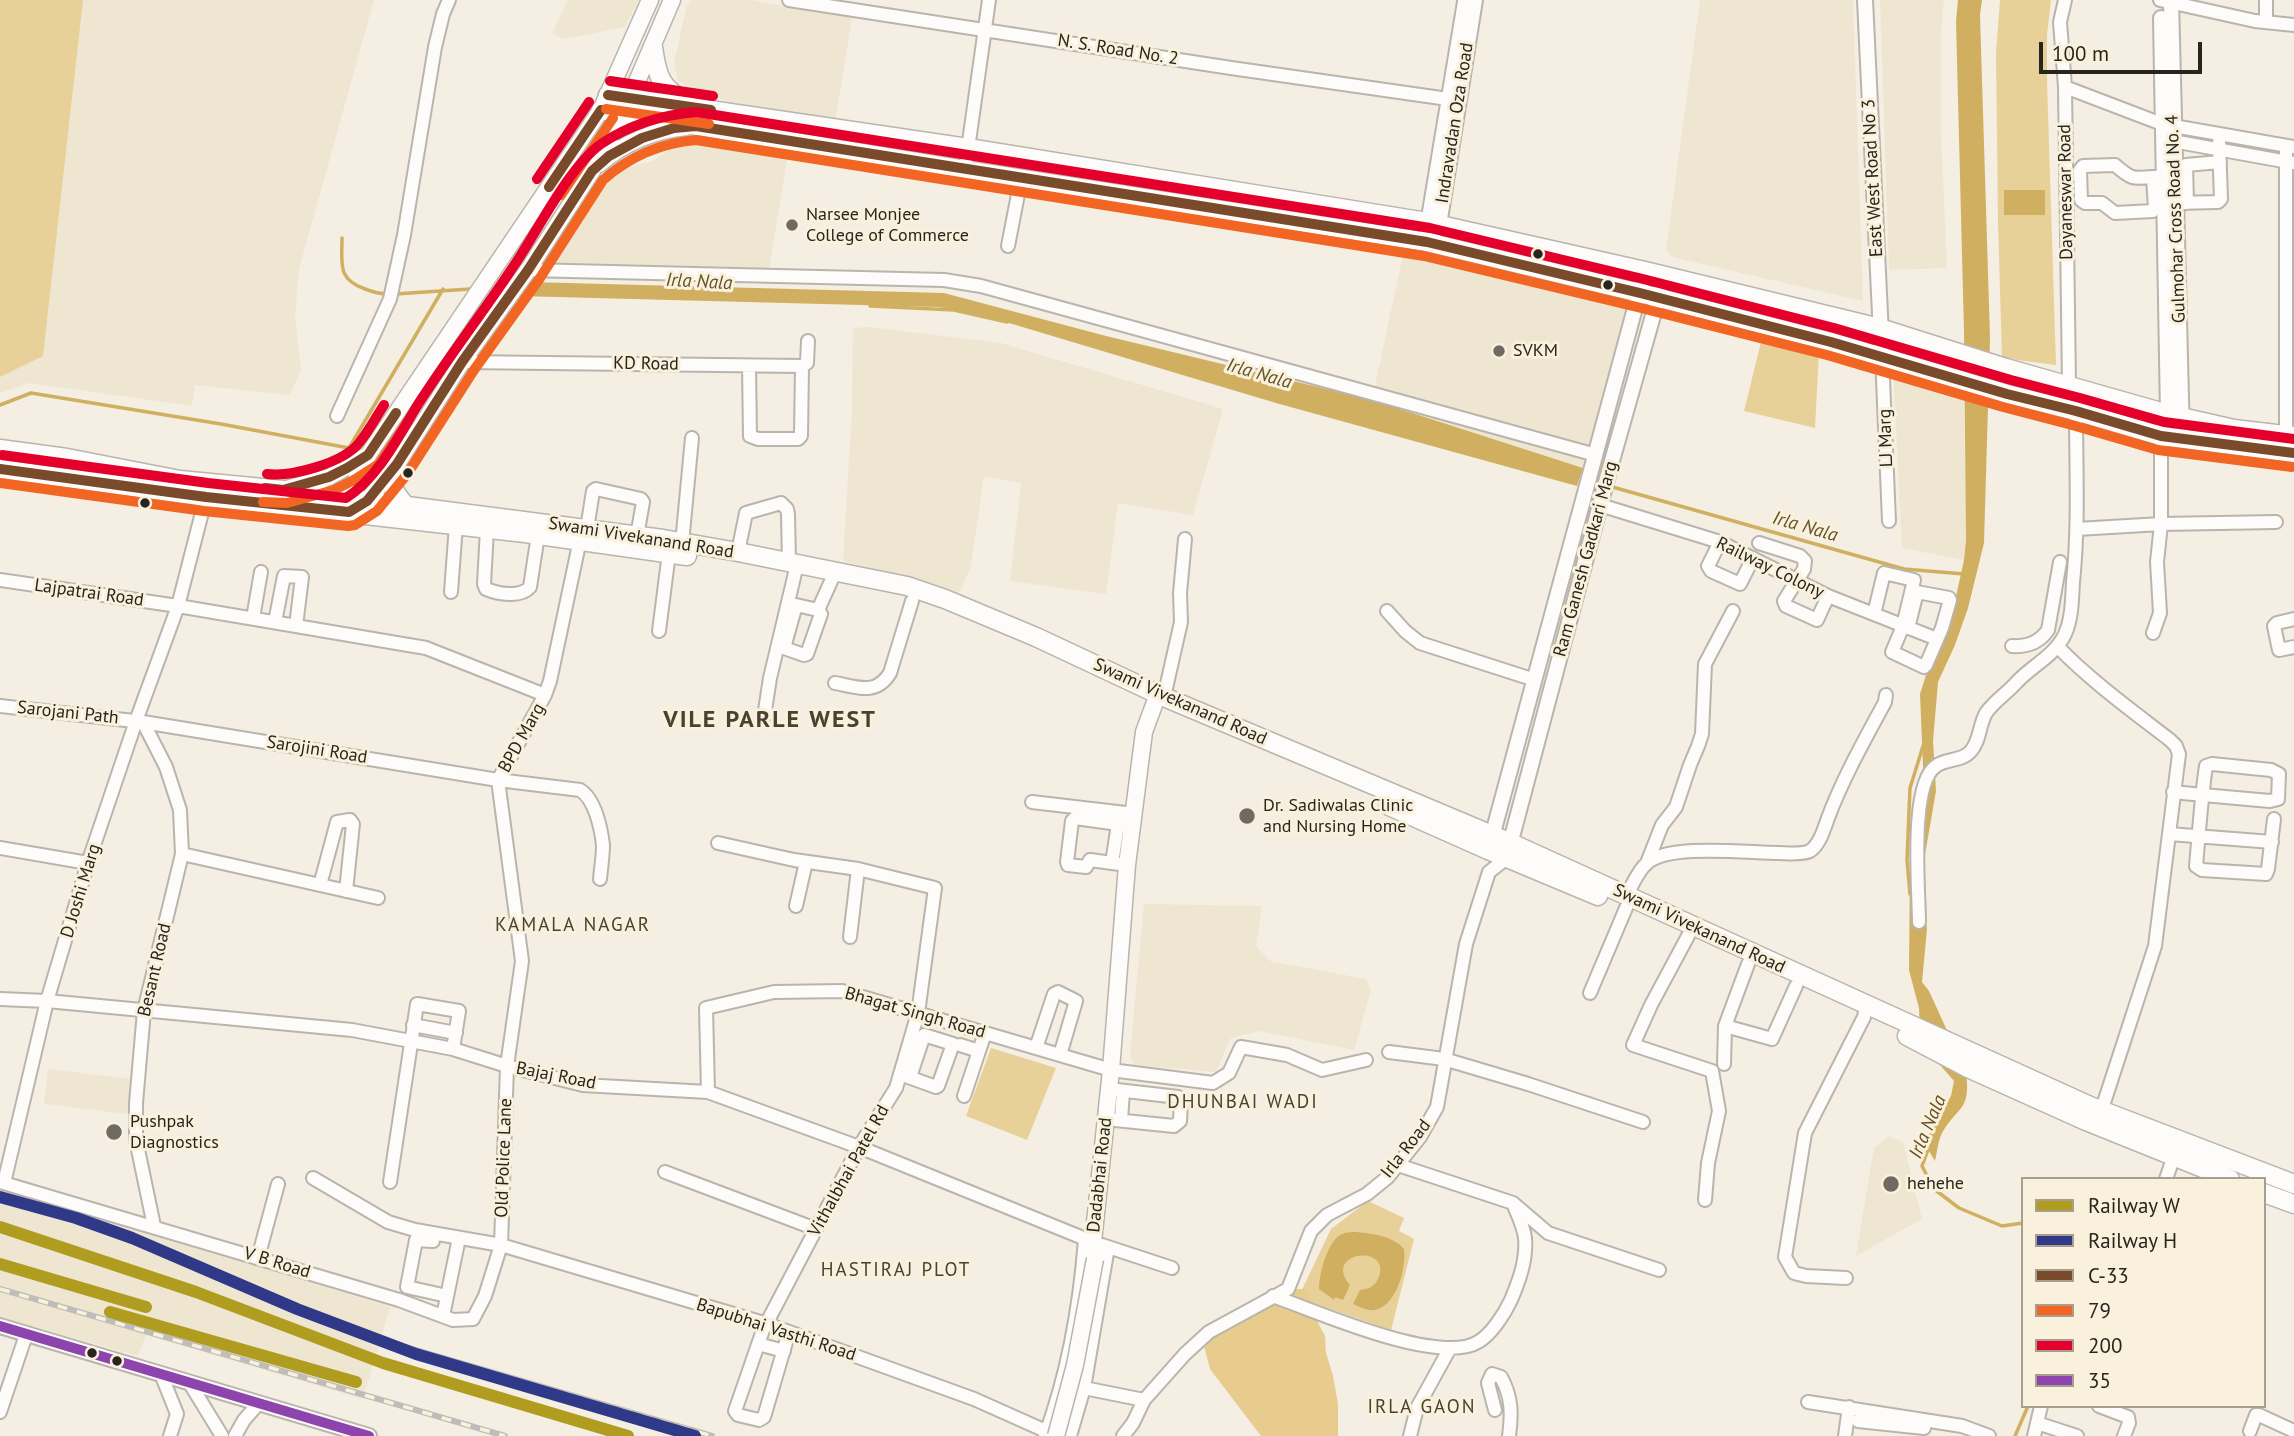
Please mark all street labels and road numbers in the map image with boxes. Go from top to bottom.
street label: N. S. Road No. 2 [1056,30,1180,70]
street label: Indravadan Oza Road [1432,41,1478,205]
street label: East West Road No 3 [1858,98,1888,258]
street label: Gulmohar Cross Road No. 4 [2162,114,2190,324]
street label: Dayaneswar Road [2054,124,2078,260]
street label: KD Road [613,353,679,375]
street label: LJ Marg [1874,408,1898,468]
street label: Ram Ganesh Gadkari Marg [1549,459,1623,659]
street label: Swami Vivekanand Road [547,513,735,563]
street label: Railway Colony [1713,533,1827,603]
street label: Lajpatrai Road [33,575,145,611]
street label: Swami Vivekanand Road [1090,654,1270,750]
street label: Sarojani Path [16,697,120,729]
street label: BPD Marg [494,699,550,777]
street label: Sarojini Road [265,731,369,769]
street label: D Joshi Marg [56,841,106,941]
street label: Swami Vivekanand Road [1610,880,1788,978]
street label: Besant Road [134,921,176,1019]
street label: Bhagat Singh Road [842,983,988,1043]
street label: Bajaj Road [514,1058,598,1094]
street label: Old Police Lane [491,1098,517,1218]
street label: Vithalbhai Patel Rd [804,1101,894,1241]
street label: Irla Road [1376,1115,1436,1183]
street label: Dadabhai Road [1083,1116,1117,1234]
street label: V B Road [241,1243,313,1283]
street label: Bapubhai Vasthi Road [693,1294,859,1366]

